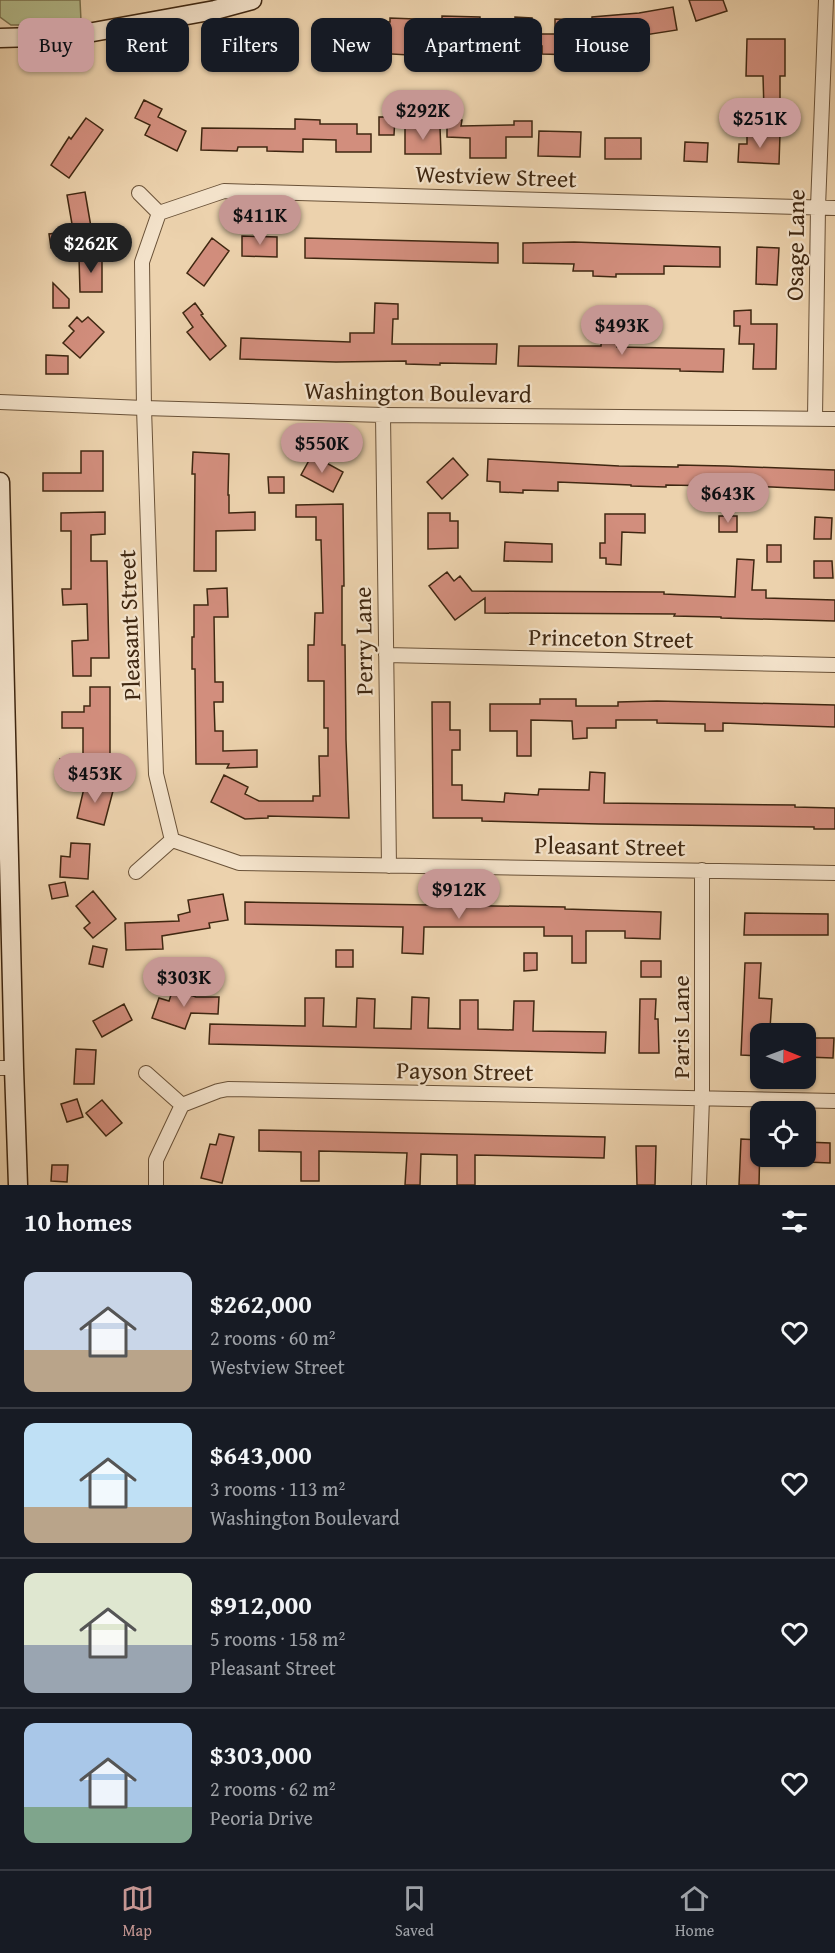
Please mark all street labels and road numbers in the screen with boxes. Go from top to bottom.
street label: Westview Street [415,156,578,196]
street label: Osage Lane [777,189,813,301]
street label: Washington Boulevard [304,373,532,411]
street label: Pleasant Street [109,548,149,701]
street label: Perry Lane [345,586,381,696]
street label: Princeton Street [528,619,694,657]
street label: Pleasant Street [534,827,686,865]
street label: Paris Lane [663,975,698,1079]
street label: Payson Street [396,1052,535,1090]

